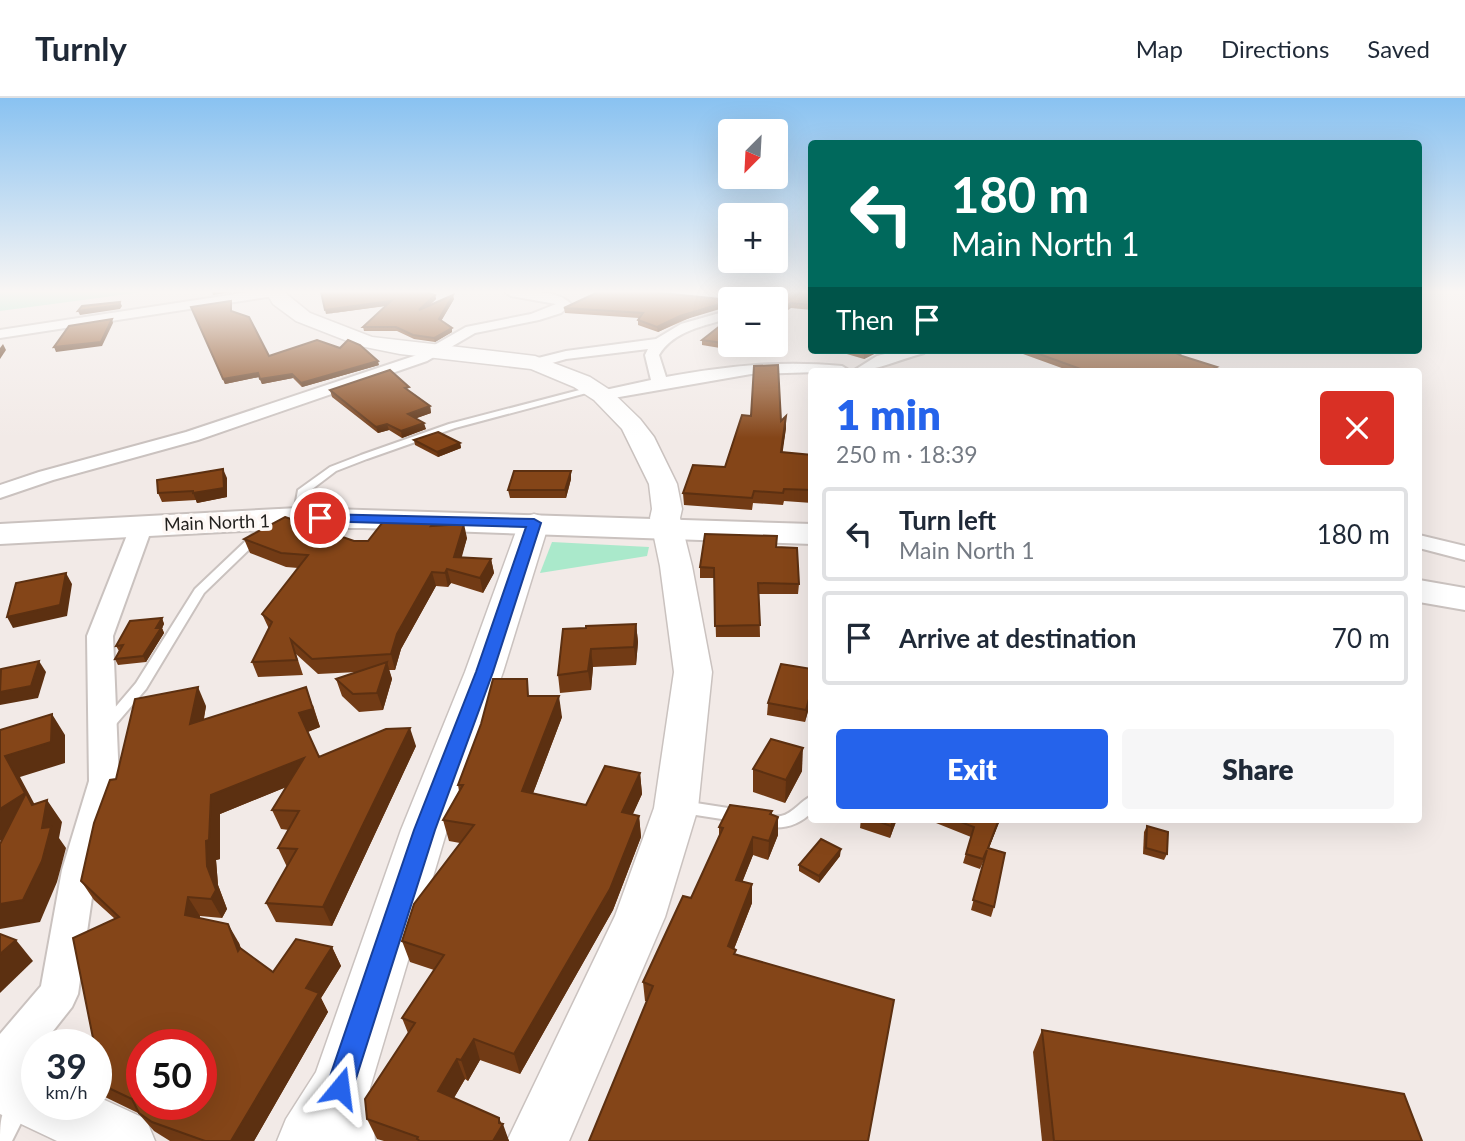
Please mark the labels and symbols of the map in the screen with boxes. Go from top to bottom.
north arrow [718,119,788,189]
pin [290,488,350,548]
street label: Main North 1 [164,509,270,535]
speed limit sign: 50 [126,1029,217,1120]
position arrow [303,1051,377,1125]

